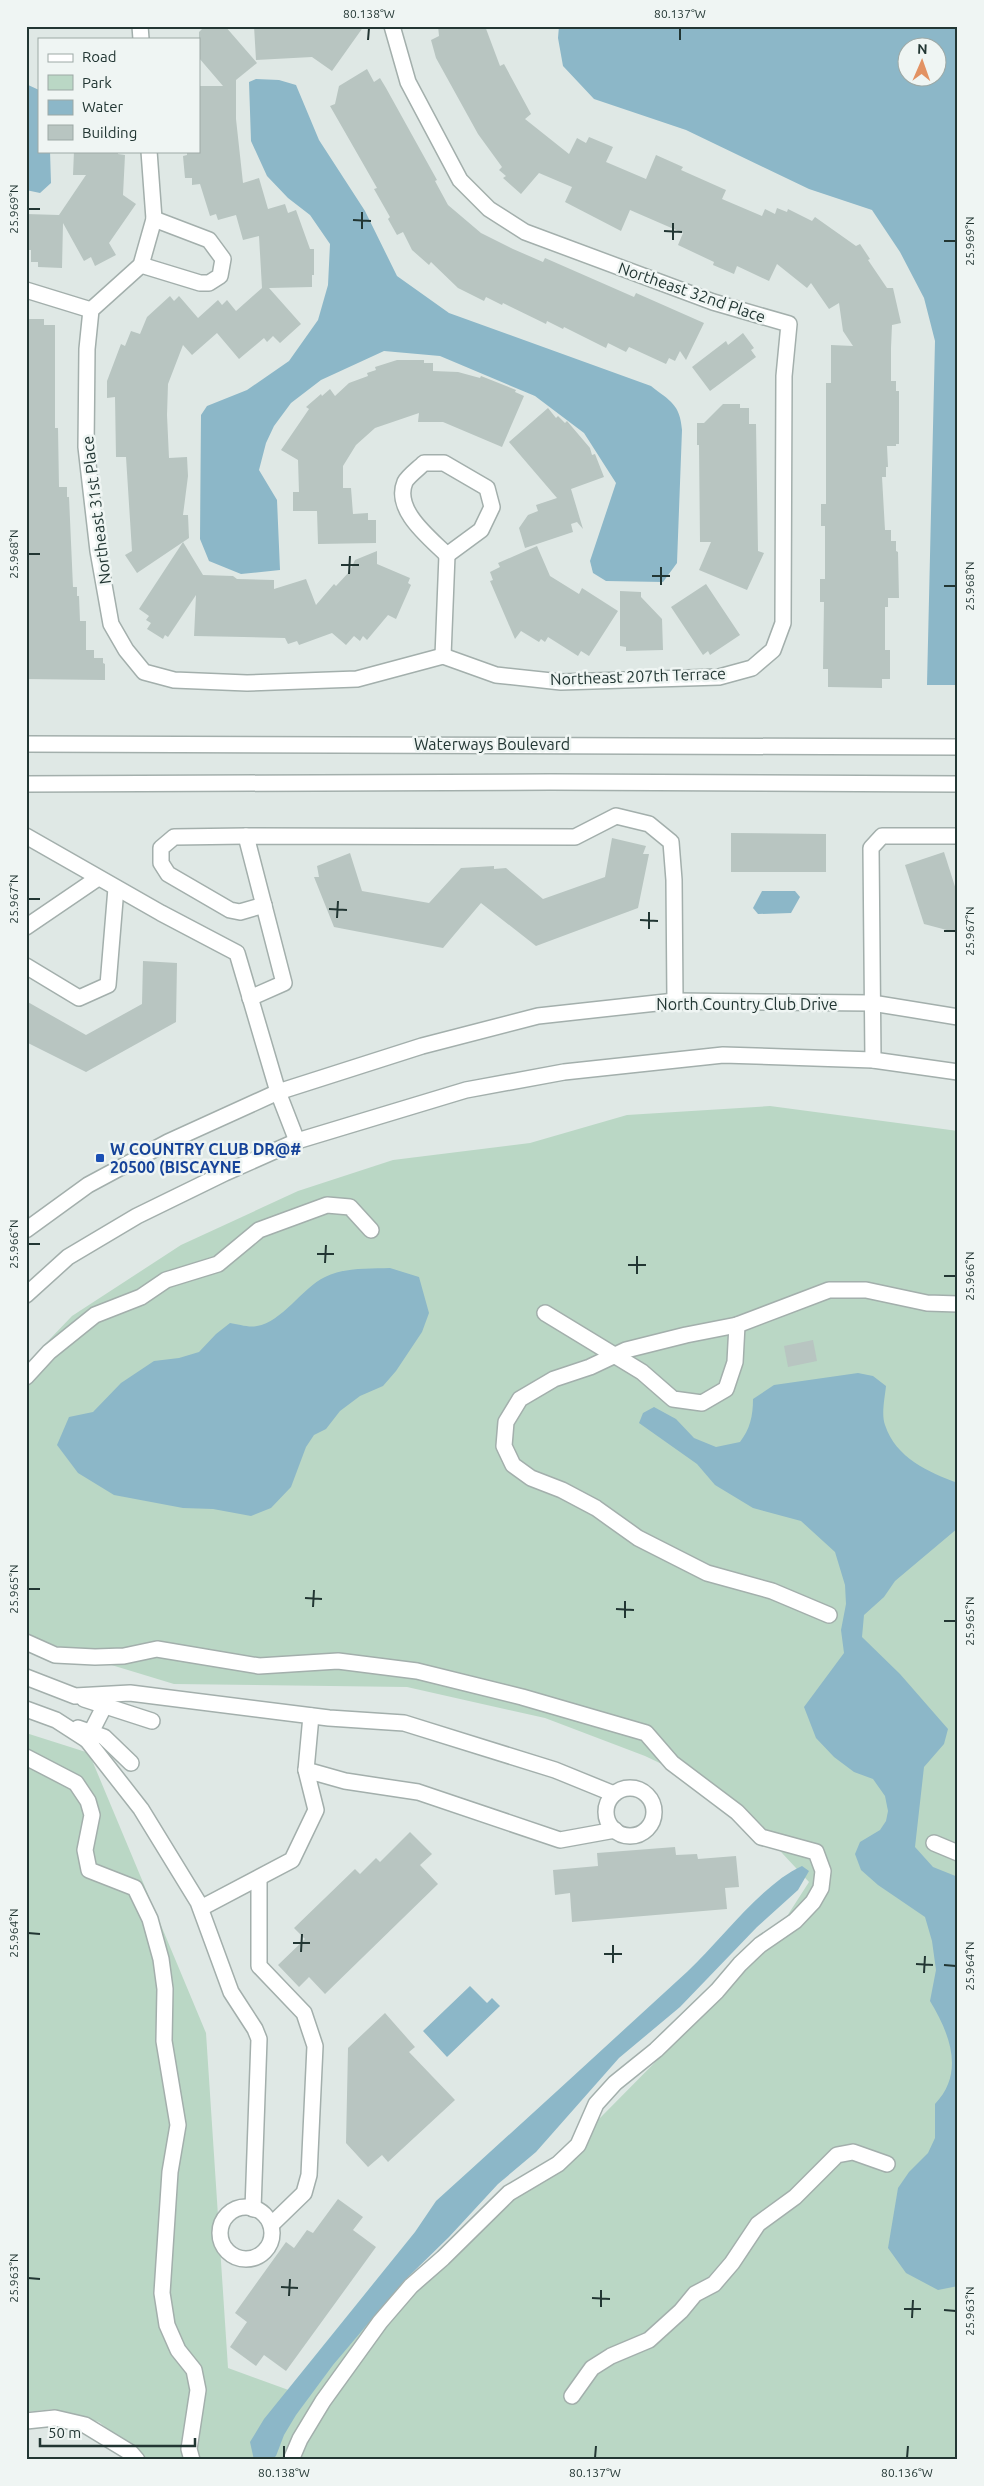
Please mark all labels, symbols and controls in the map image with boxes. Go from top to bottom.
text: 80.138°W [343,7,395,20]
text: 80.137°W [654,7,706,20]
legend [38,38,200,152]
north arrow [896,38,946,88]
text: N [917,41,928,57]
text: Road [82,48,117,65]
text: Park [82,74,112,91]
text: Water [82,98,123,115]
text: Building [82,124,137,141]
text: 25.969°N [7,184,20,234]
text: 25.969°N [963,216,976,266]
street label: Northeast 32nd Place [616,258,768,326]
street label: Northeast 31st Place [78,435,114,585]
text: 25.968°N [7,529,20,579]
text: 25.968°N [963,561,976,611]
street label: Northeast 207th Terrace [550,664,726,688]
street label: Waterways Boulevard [414,735,570,753]
text: 25.967°N [7,874,20,924]
text: 25.967°N [963,906,976,956]
street label: North Country Club Drive [656,995,838,1013]
place label: W COUNTRY CLUB DR@# 20500 (BISCAYNE [110,1140,301,1177]
marker: W COUNTRY CLUB DR@# 20500 (BISCAYNE [94,1152,106,1164]
text: 25.966°N [7,1219,20,1269]
text: 25.966°N [963,1251,976,1301]
text: 25.965°N [7,1564,20,1614]
text: 25.965°N [963,1596,976,1646]
text: 25.964°N [7,1908,20,1958]
text: 25.964°N [963,1941,976,1991]
text: 25.963°N [7,2253,20,2303]
text: 25.963°N [963,2286,976,2336]
scale bar [40,2416,195,2448]
text: 50 m [48,2424,81,2441]
text: 80.138°W [258,2466,310,2479]
text: 80.137°W [569,2466,621,2479]
text: 80.136°W [881,2466,933,2479]

